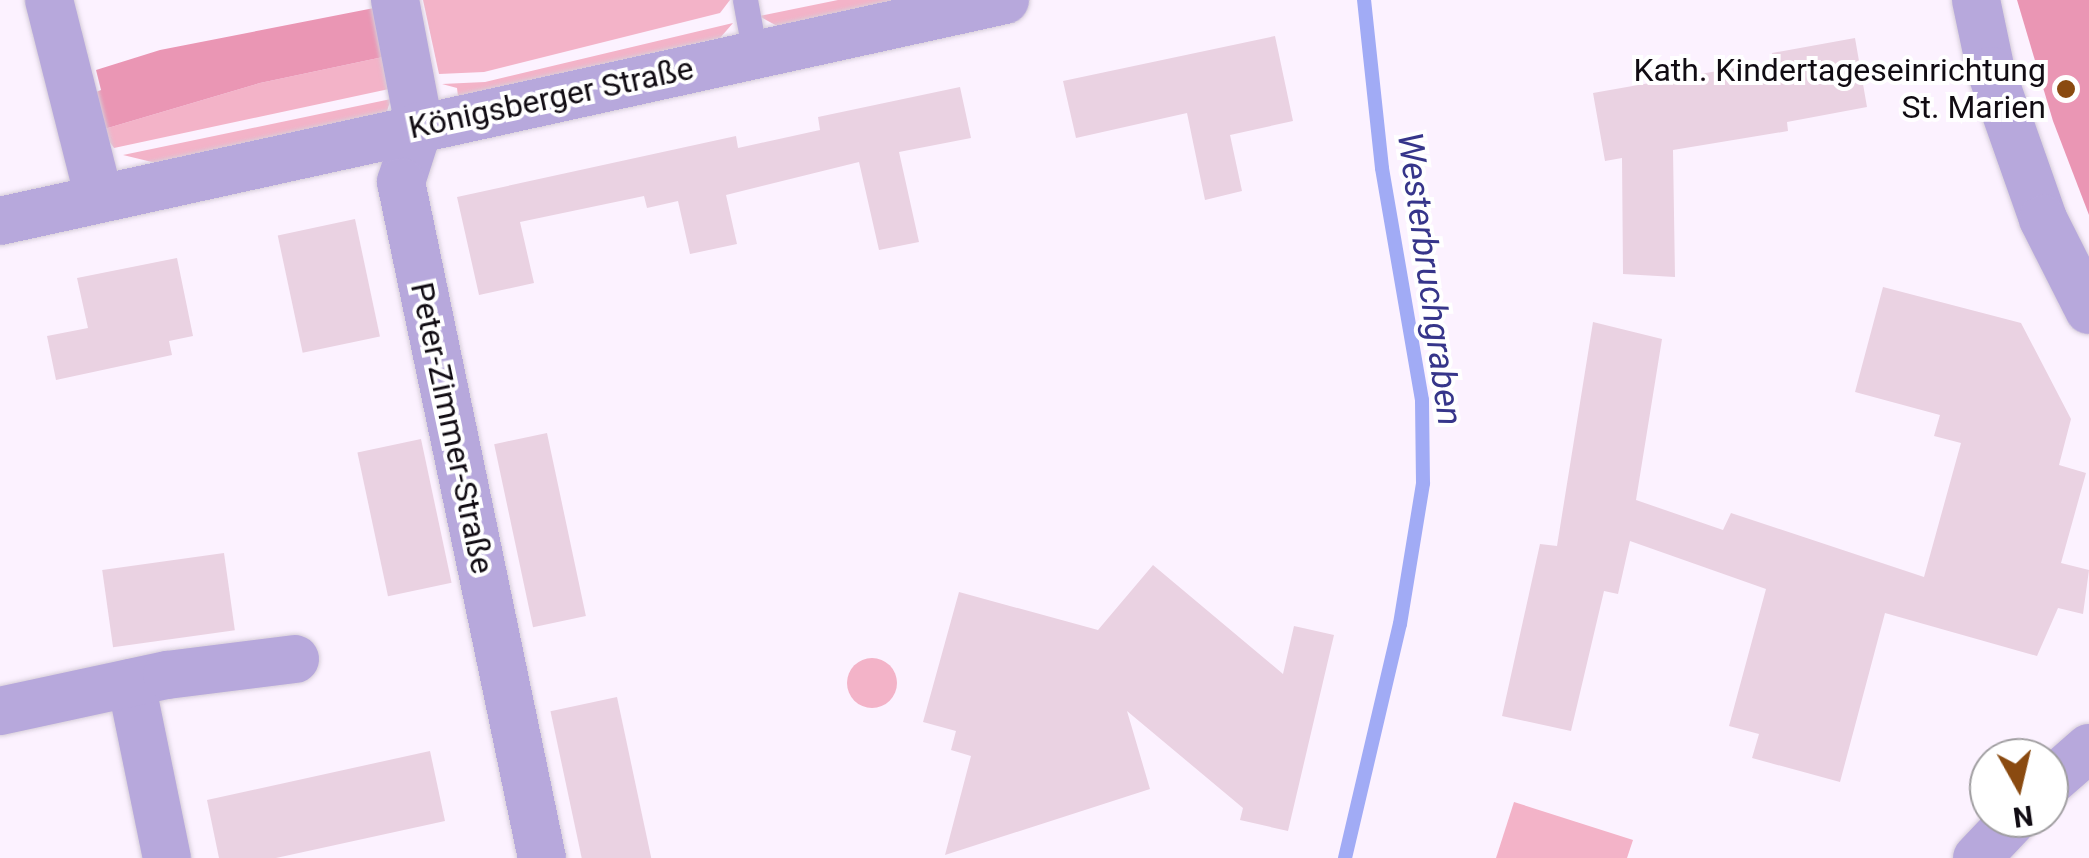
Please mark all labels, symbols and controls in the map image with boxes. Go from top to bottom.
street label: Königsberger Straße [405,49,697,147]
place label: Kath. Kindertageseinrichtung St. Marien [1633,52,2046,127]
marker: Kath. Kindertageseinrichtung St. Marien [2055,78,2077,100]
water label: Westerbruchgraben [1388,130,1470,428]
street label: Peter-Zimmer-Straße [402,279,502,577]
north arrow [1969,738,2069,838]
text: N [2011,799,2035,834]

